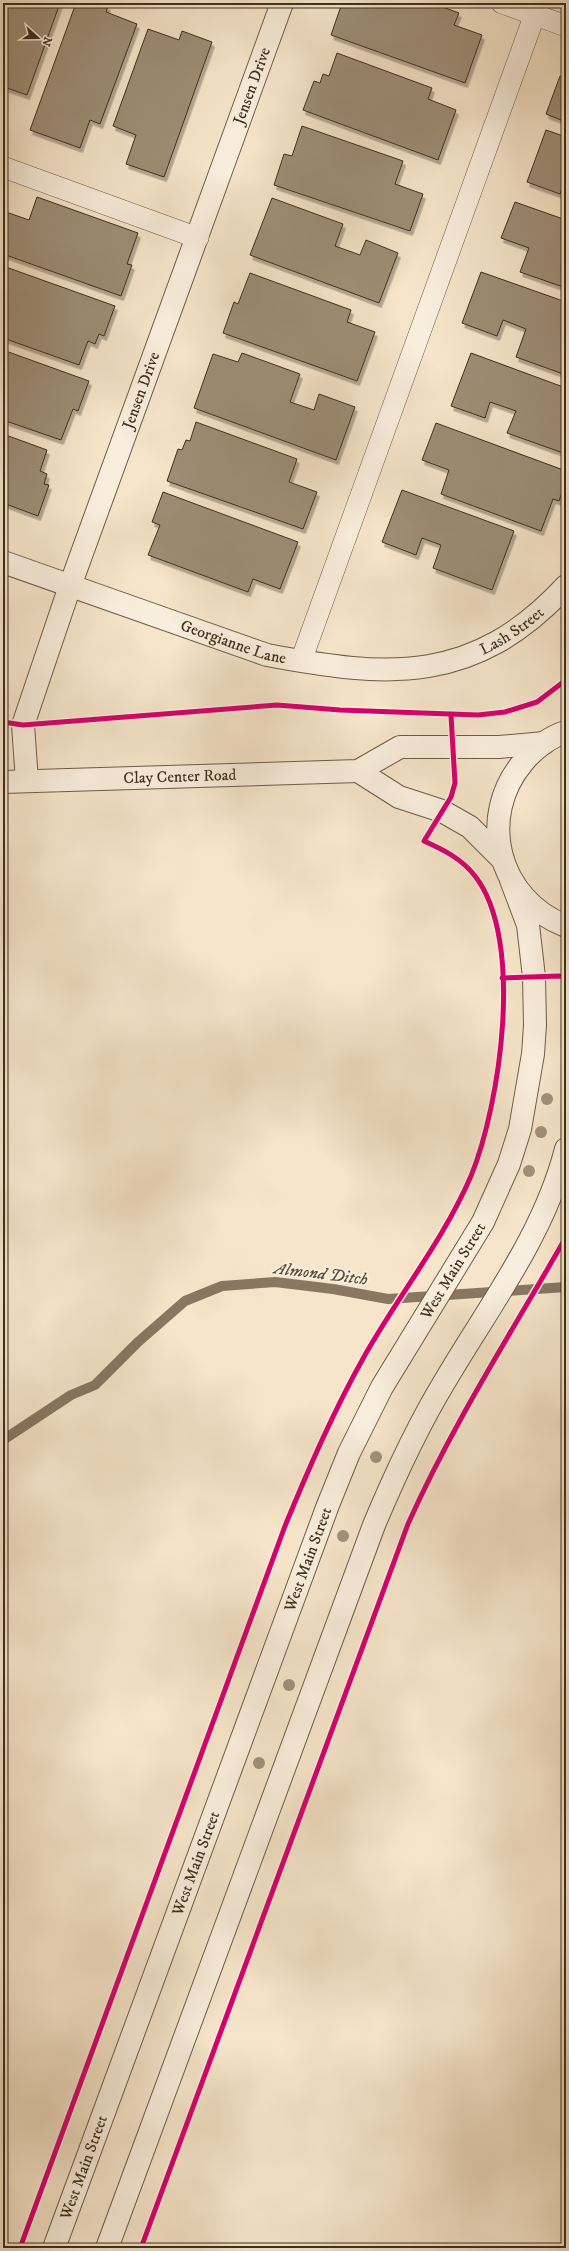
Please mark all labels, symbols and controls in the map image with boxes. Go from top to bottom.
north arrow [18,18,58,58]
text: N [38,35,55,48]
street label: Jensen Drive [228,44,275,129]
street label: Jensen Drive [117,349,164,434]
street label: Lash Street [476,603,548,659]
street label: Georgianne Lane [178,615,288,668]
street label: Clay Center Road [123,765,237,788]
street label: West Main Street [415,1219,490,1324]
water label: Almond Ditch [271,1257,369,1291]
street label: West Main Street [279,1504,336,1615]
street label: West Main Street [167,1808,224,1919]
street label: West Main Street [55,2112,112,2223]

